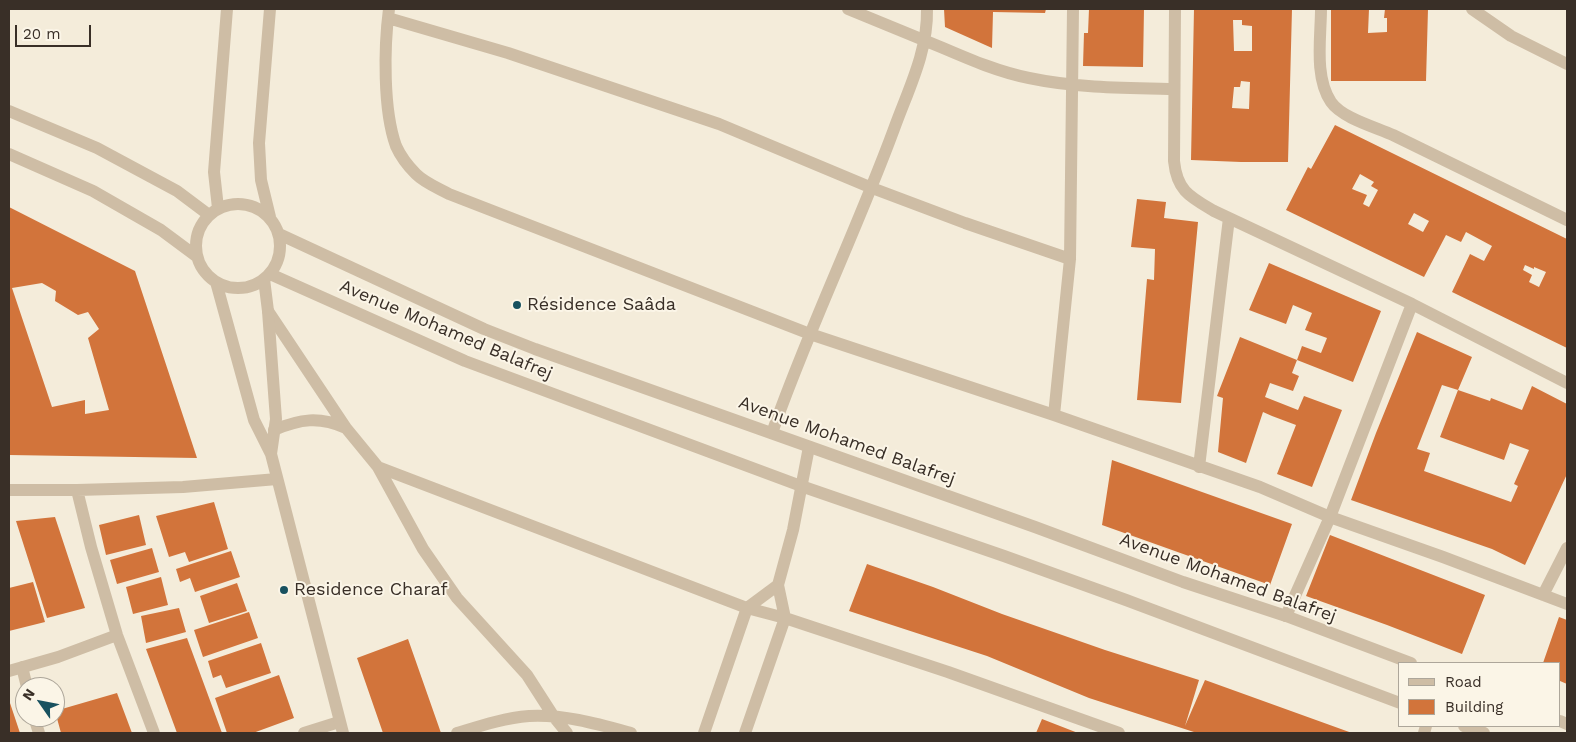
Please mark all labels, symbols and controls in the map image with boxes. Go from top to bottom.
scale bar [18,15,94,47]
text: 20 m [23,25,61,43]
street label: Avenue Mohamed Balafrej [336,275,556,385]
place label: Résidence Saâda [527,294,676,316]
marker: Résidence Saâda [511,299,523,311]
street label: Avenue Mohamed Balafrej [736,392,958,490]
street label: Avenue Mohamed Balafrej [1117,529,1339,627]
place label: Residence Charaf [294,579,448,601]
marker: Residence Charaf [278,584,290,596]
legend [1398,662,1561,727]
text: Road [1445,673,1482,691]
north arrow [15,677,65,727]
text: N [19,686,38,703]
text: Building [1445,698,1503,716]

